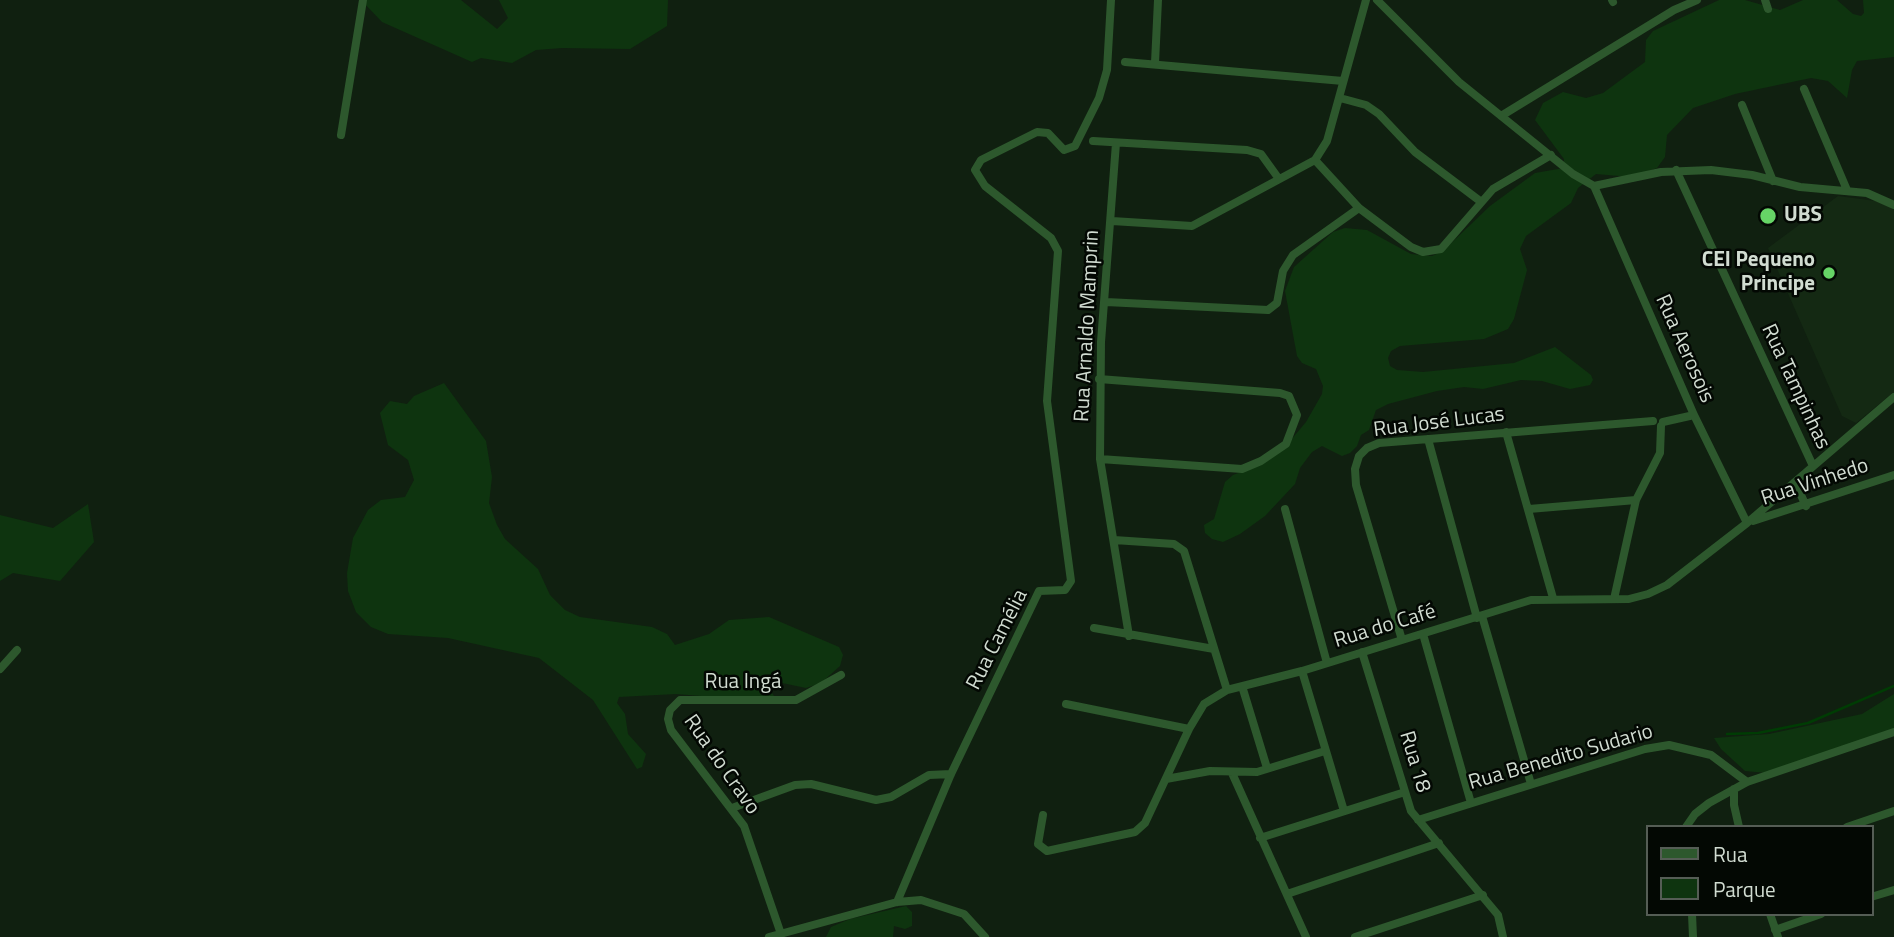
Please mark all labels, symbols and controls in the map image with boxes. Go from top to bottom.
place label: UBS [1784,203,1822,229]
marker: UBS [1758,206,1778,226]
street label: Rua Arnaldo Mamprin [1070,229,1106,423]
place label: CEI Pequeno Principe [1702,248,1815,298]
marker: CEI Pequeno Principe [1821,265,1837,281]
street label: Rua Aerosois [1649,291,1719,407]
street label: Rua Tampinhas [1755,321,1835,453]
street label: Rua José Lucas [1372,402,1506,444]
street label: Rua Vinhedo [1758,454,1872,512]
street label: Rua Camélia [962,586,1034,694]
street label: Rua do Café [1331,600,1439,654]
street label: Rua Ingá [705,670,781,696]
street label: Rua do Cravo [677,710,765,820]
street label: Rua Benedito Sudario [1466,720,1656,796]
street label: Rua 18 [1393,728,1435,796]
legend [1646,825,1873,916]
text: Rua [1713,838,1748,870]
text: Parque [1713,873,1776,905]

